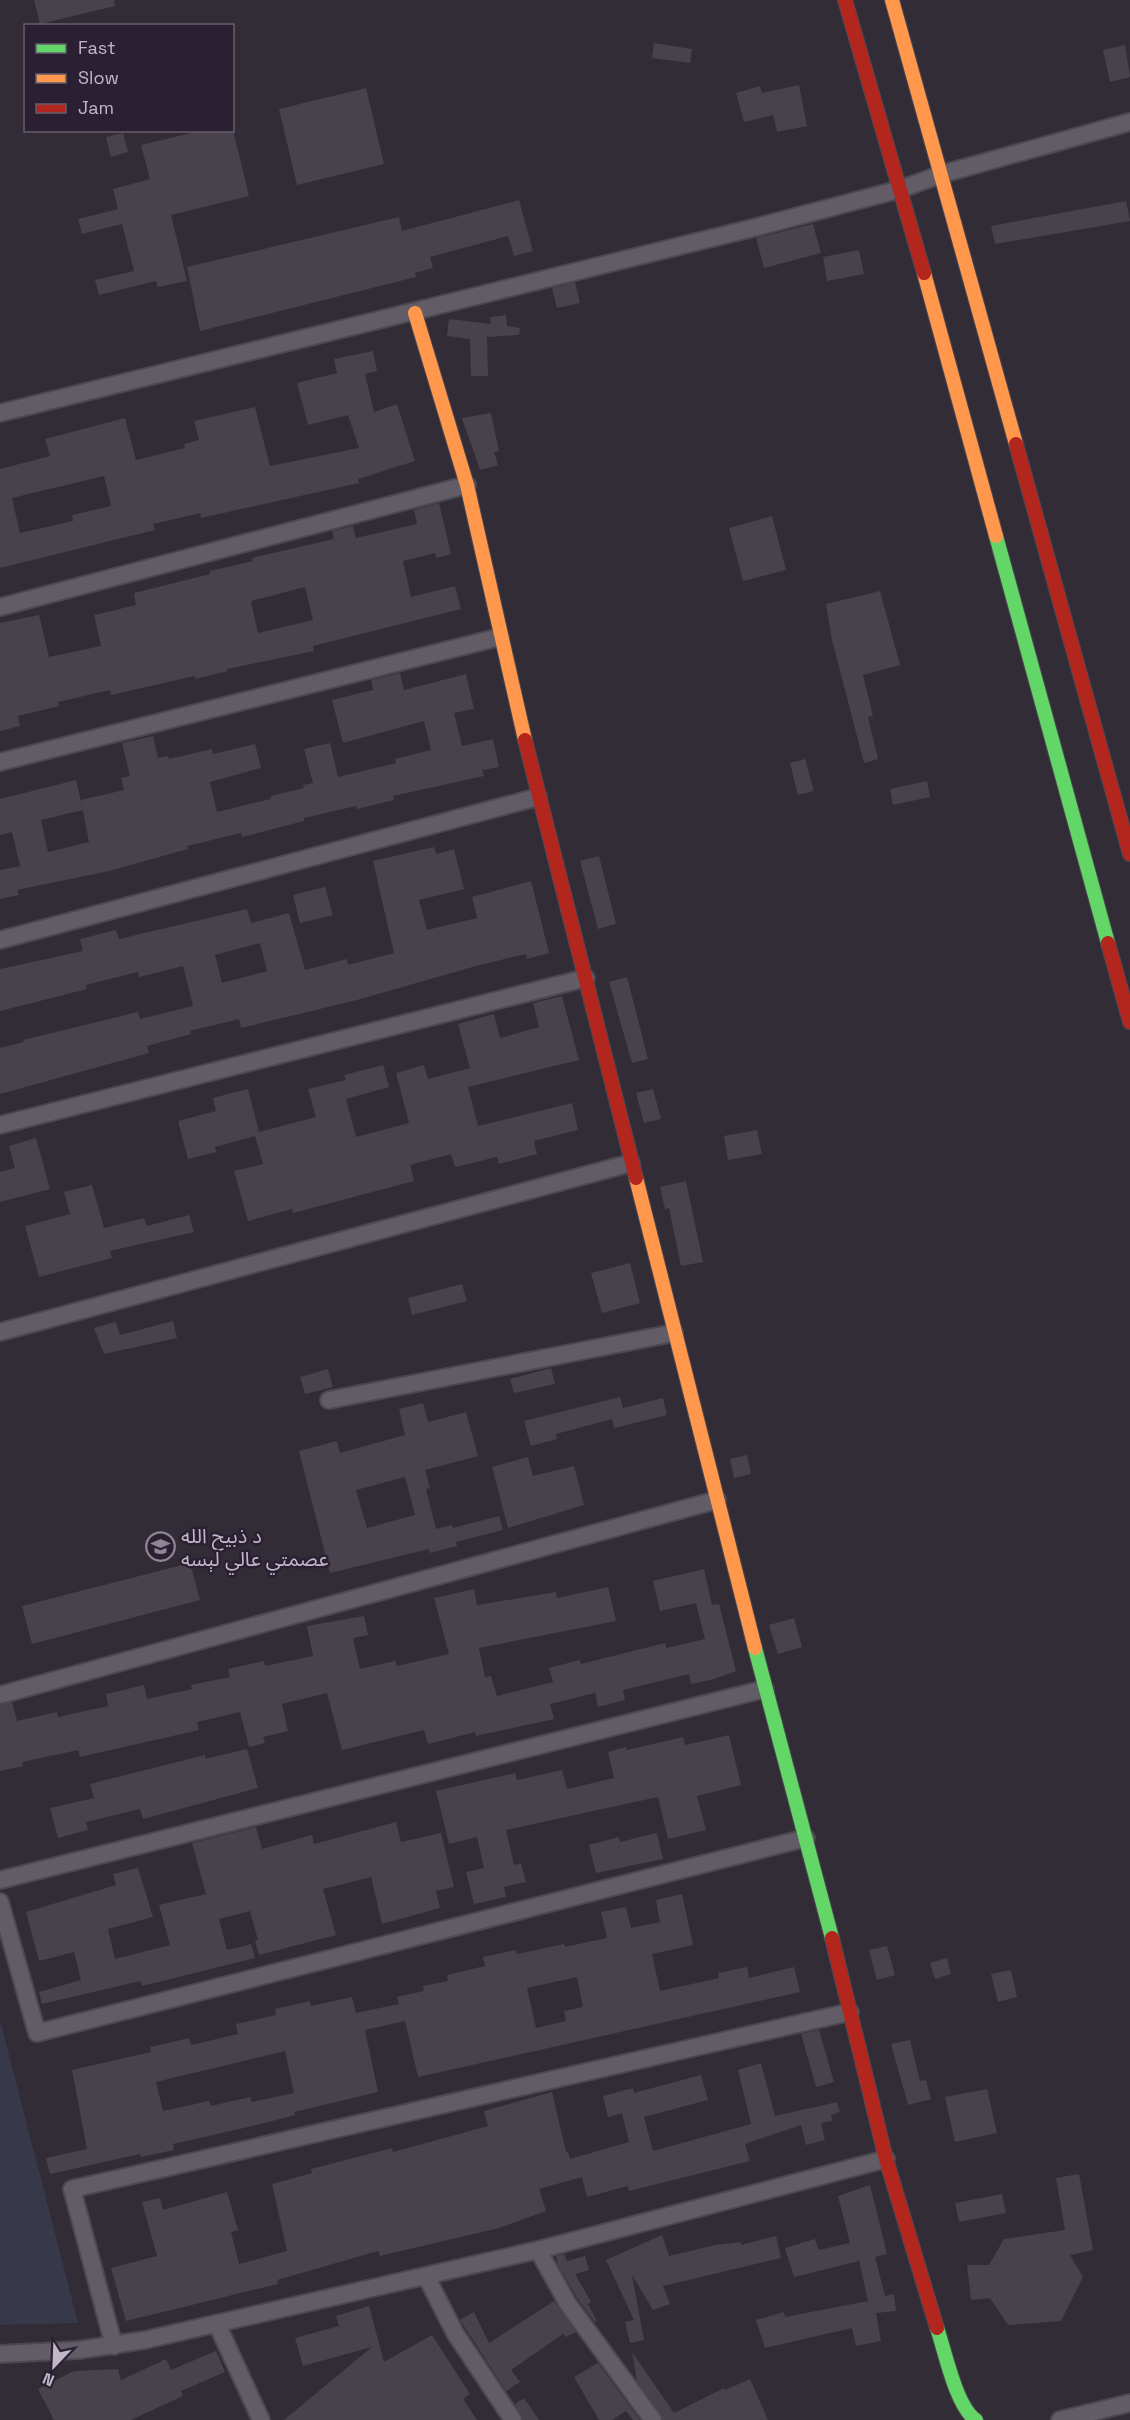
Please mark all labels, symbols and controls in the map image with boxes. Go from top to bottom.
legend [24,24,234,132]
text: Fast [78,36,115,59]
text: Slow [78,66,119,89]
text: Jam [78,96,114,119]
place label: د ذبیح الله عصمتي عالي لېسه [181,1523,329,1575]
school or university icon: د ذبیح الله عصمتي عالي لېسه [144,1531,176,1563]
north arrow [24,2336,84,2396]
text: N [39,2368,57,2391]

